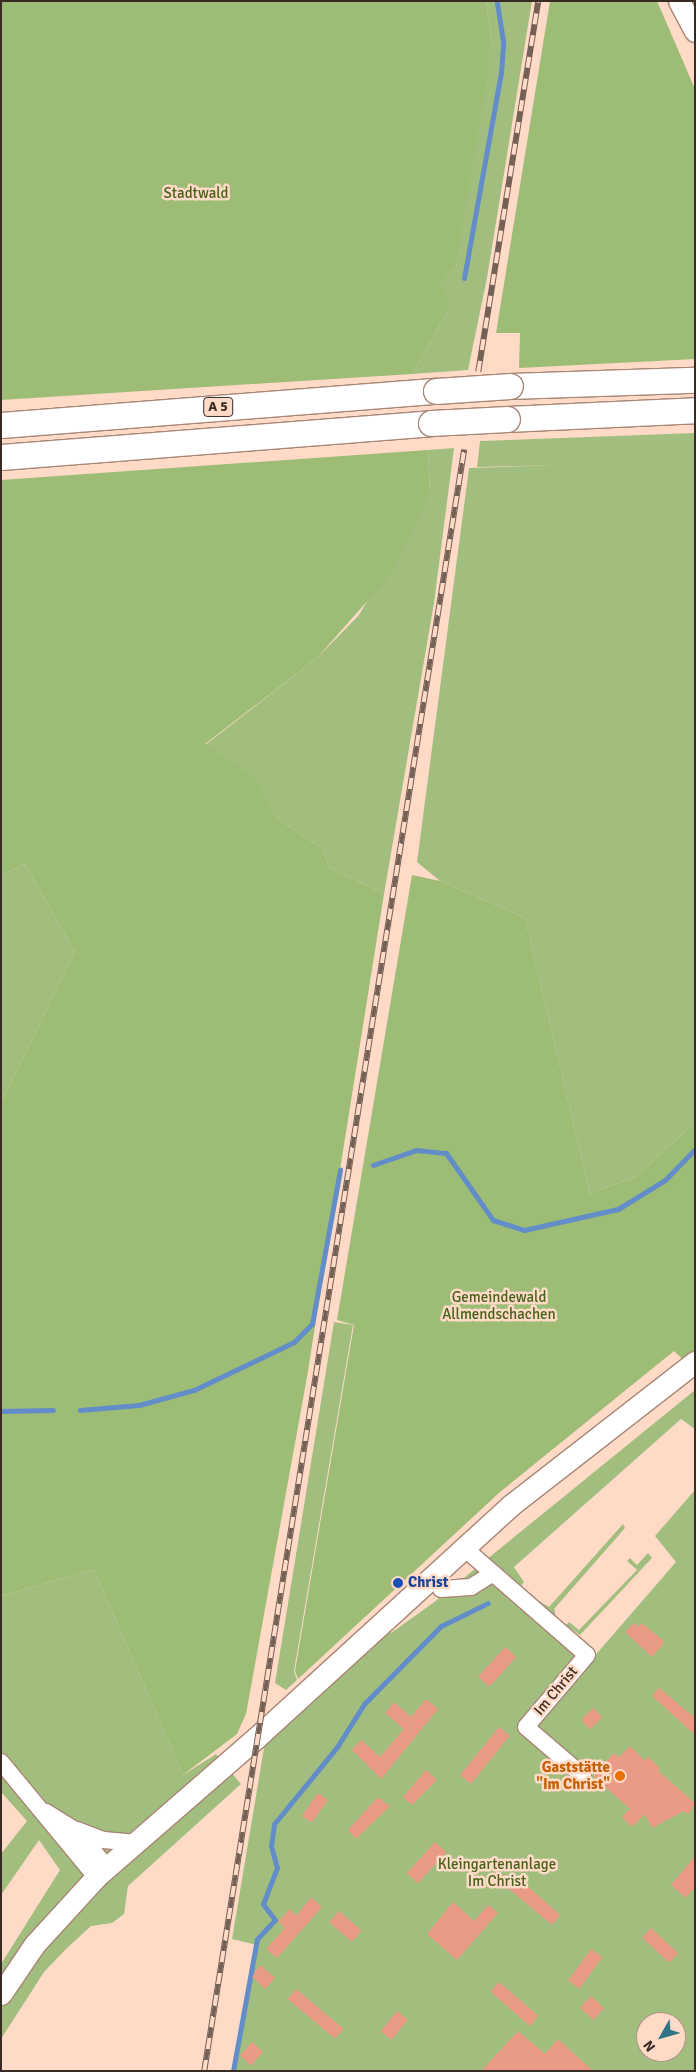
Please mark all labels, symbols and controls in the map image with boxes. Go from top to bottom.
park label: Stadtwald [164,185,228,203]
road number: A 5 [203,396,233,418]
park label: Gemeindewald Allmendschachen [442,1288,556,1323]
place label: Christ [408,1574,448,1592]
marker: Christ [392,1577,404,1589]
street label: Im Christ [530,1663,582,1719]
place label: Gaststätte "Im Christ" [536,1758,610,1793]
marker: Gaststätte "Im Christ" [614,1770,626,1782]
park label: Kleingartenanlage Im Christ [438,1855,556,1890]
north arrow [636,2012,686,2062]
text: N [640,2037,659,2055]

